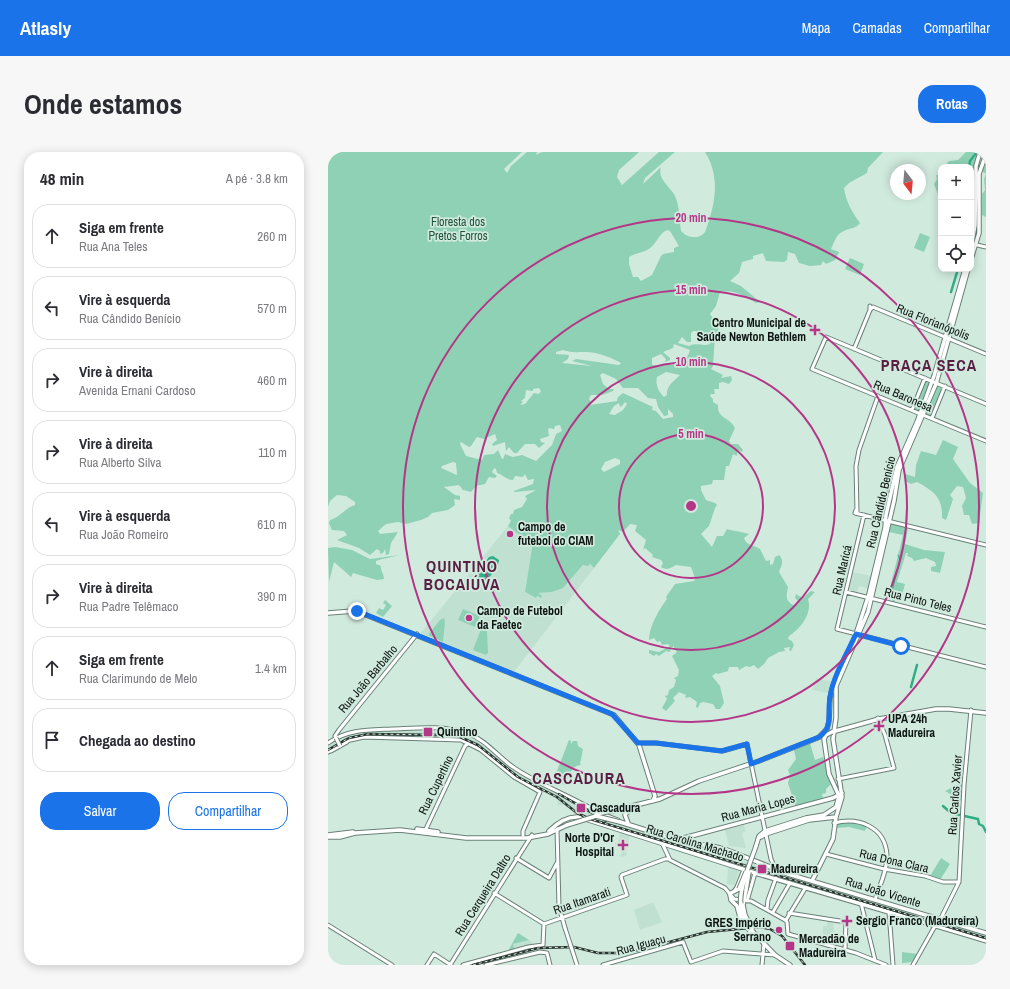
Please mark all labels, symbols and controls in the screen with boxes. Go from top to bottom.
text: Atlasly [20,15,71,41]
text: Mapa [802,19,831,37]
text: Camadas [853,19,902,37]
text: Compartilhar [924,19,990,37]
text: Onde estamos [24,85,182,123]
button: Rotas [918,85,986,123]
north arrow [890,164,926,200]
map controls [938,164,974,272]
button: + [938,164,974,200]
text: 48 min [40,167,84,190]
text: A pé · 3.8 km [226,170,288,187]
button: − [938,200,974,236]
text: 20 min [675,210,707,226]
park label: Floresta dos Pretos Forros [428,214,488,244]
text: Siga em frente [79,217,164,238]
icon: ahead [41,225,63,247]
text: 260 m [257,228,287,245]
button: locate [938,236,974,272]
text: Rua Ana Teles [79,238,148,255]
text: 15 min [675,282,707,298]
text: Vire à esquerda [79,289,170,310]
icon: left [41,297,63,319]
text: 570 m [257,300,287,317]
street label: Rua Florianópolis [894,300,972,344]
text: Rua Cândido Benício [79,310,181,327]
place label: Centro Municipal de Saúde Newton Bethlem [697,315,807,345]
marker: Centro Municipal de Saúde Newton Bethlem [809,324,821,336]
text: 10 min [675,354,707,370]
district label: PRAÇA SECA [881,354,977,376]
text: Vire à direita [79,361,153,382]
icon: right [41,369,63,391]
text: 460 m [257,372,287,389]
street label: Rua Baronesa [871,376,936,416]
text: Avenida Ernani Cardoso [79,382,196,399]
text: 5 min [678,426,704,442]
text: Vire à direita [79,433,153,454]
icon: right [41,441,63,463]
text: 110 m [258,444,287,461]
text: Rua Alberto Silva [79,454,161,471]
street label: Rua Cândido Benício [863,454,899,550]
centre of rings [684,499,698,513]
text: Vire à esquerda [79,505,170,526]
icon: left [41,513,63,535]
text: 610 m [257,516,287,533]
place label: Campo de futebol do CIAM [518,519,593,549]
text: Rua João Romeiro [79,526,168,543]
marker: Campo de futebol do CIAM [505,529,515,539]
street label: Rua Maricá [828,543,856,597]
district label: QUINTINO BOCAIÚVA [423,555,501,595]
text: Vire à direita [79,577,153,598]
street label: Rua Pinto Teles [882,584,954,616]
icon: right [41,585,63,607]
text: 390 m [257,588,287,605]
text: Rua Padre Telêmaco [79,598,178,615]
route end [348,602,366,620]
place label: Campo de Futebol da Faetec [477,603,563,633]
marker: Campo de Futebol da Faetec [464,613,474,623]
route start [892,637,910,655]
street label: Rua João Barbalho [335,642,401,716]
text: Siga em frente [79,649,164,670]
icon: ahead [41,657,63,679]
text: 1.4 km [255,660,287,677]
text: Rua Clarimundo de Melo [79,670,198,687]
place label: UPA 24h Madureira [888,711,936,741]
marker: UPA 24h Madureira [873,720,885,732]
place label: Quintino [437,724,477,740]
marker: Quintino [422,726,434,738]
icon: arrive [41,729,63,751]
text: Chegada ao destino [79,730,196,751]
street label: Rua Cupertino [415,753,457,817]
street label: Rua Carlos Xavier [944,754,966,836]
district label: CASCADURA [532,767,626,789]
street label: Rua Maria Lopes [719,790,797,825]
button: Salvar [40,792,160,830]
button: Compartilhar [168,792,288,830]
place label: Cascadura [590,800,641,816]
marker: Cascadura [575,802,587,814]
street label: Rua Carolina Machado [644,821,746,865]
place label: Norte D'Or Hospital [565,830,614,860]
marker: Norte D'Or Hospital [617,839,629,851]
street label: Rua Dona Clara [858,845,931,877]
street label: Rua Cerqueira Daltro [451,851,515,939]
place label: Madureira [771,861,819,877]
marker: Madureira [756,863,768,875]
street label: Rua João Vicente [843,873,923,911]
street label: Rua Itamarati [551,884,613,918]
place label: Sergio Franco (Madureira) [856,913,979,929]
place label: GRES Império Serrano [705,915,771,945]
marker: Sergio Franco (Madureira) [841,915,853,927]
marker: GRES Império Serrano [774,925,784,935]
street label: Rua Iguaçu [615,931,667,959]
place label: Mercadão de Madureira [799,931,860,961]
marker: Mercadão de Madureira [784,940,796,952]

